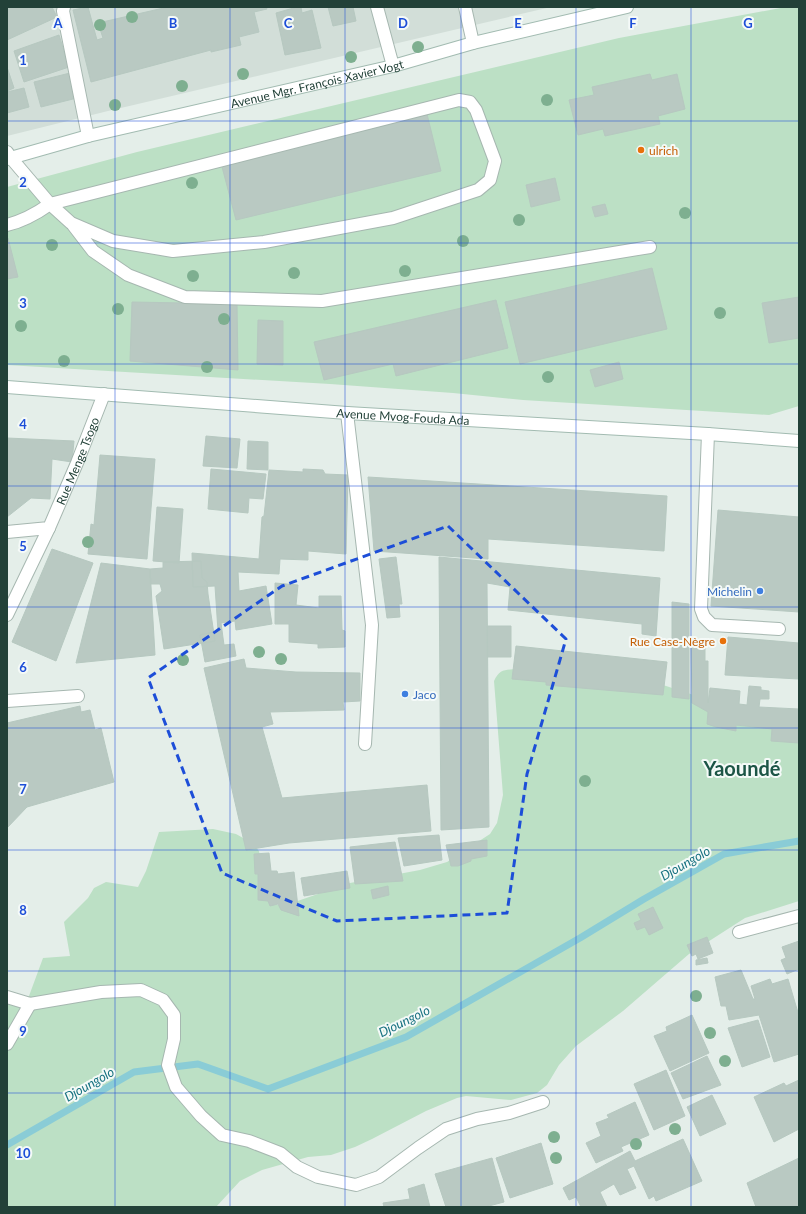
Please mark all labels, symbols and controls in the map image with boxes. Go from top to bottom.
text: A [52,15,63,31]
text: B [169,15,178,31]
text: C [284,15,293,31]
text: D [398,15,408,31]
text: E [514,15,522,31]
text: F [629,15,637,31]
text: G [743,15,753,31]
text: 1 [19,52,27,68]
street label: Avenue Mgr. François Xavier Vogt [229,56,406,111]
place label: ulrich [649,143,678,158]
marker: ulrich [636,145,646,155]
text: 2 [19,174,27,190]
text: 3 [19,295,27,311]
street label: Avenue Mvog-Fouda Ada [336,405,470,428]
street label: Rue Menge Tsogo [52,415,102,507]
text: 4 [19,416,27,432]
text: 5 [19,538,27,554]
place label: Michelin [707,584,752,599]
marker: Michelin [755,586,765,596]
place label: Rue Case-Nègre [630,634,715,649]
marker: Rue Case-Nègre [718,636,728,646]
text: 6 [19,659,27,675]
place label: Jaco [413,687,436,702]
marker: Jaco [400,689,410,699]
district label: Yaoundé [703,756,781,780]
text: 7 [19,781,27,797]
water label: Djoungolo [657,842,713,884]
text: 8 [19,902,27,918]
water label: Djoungolo [376,1002,433,1040]
text: 9 [19,1023,27,1039]
water label: Djoungolo [61,1063,117,1105]
text: 10 [15,1145,31,1161]

